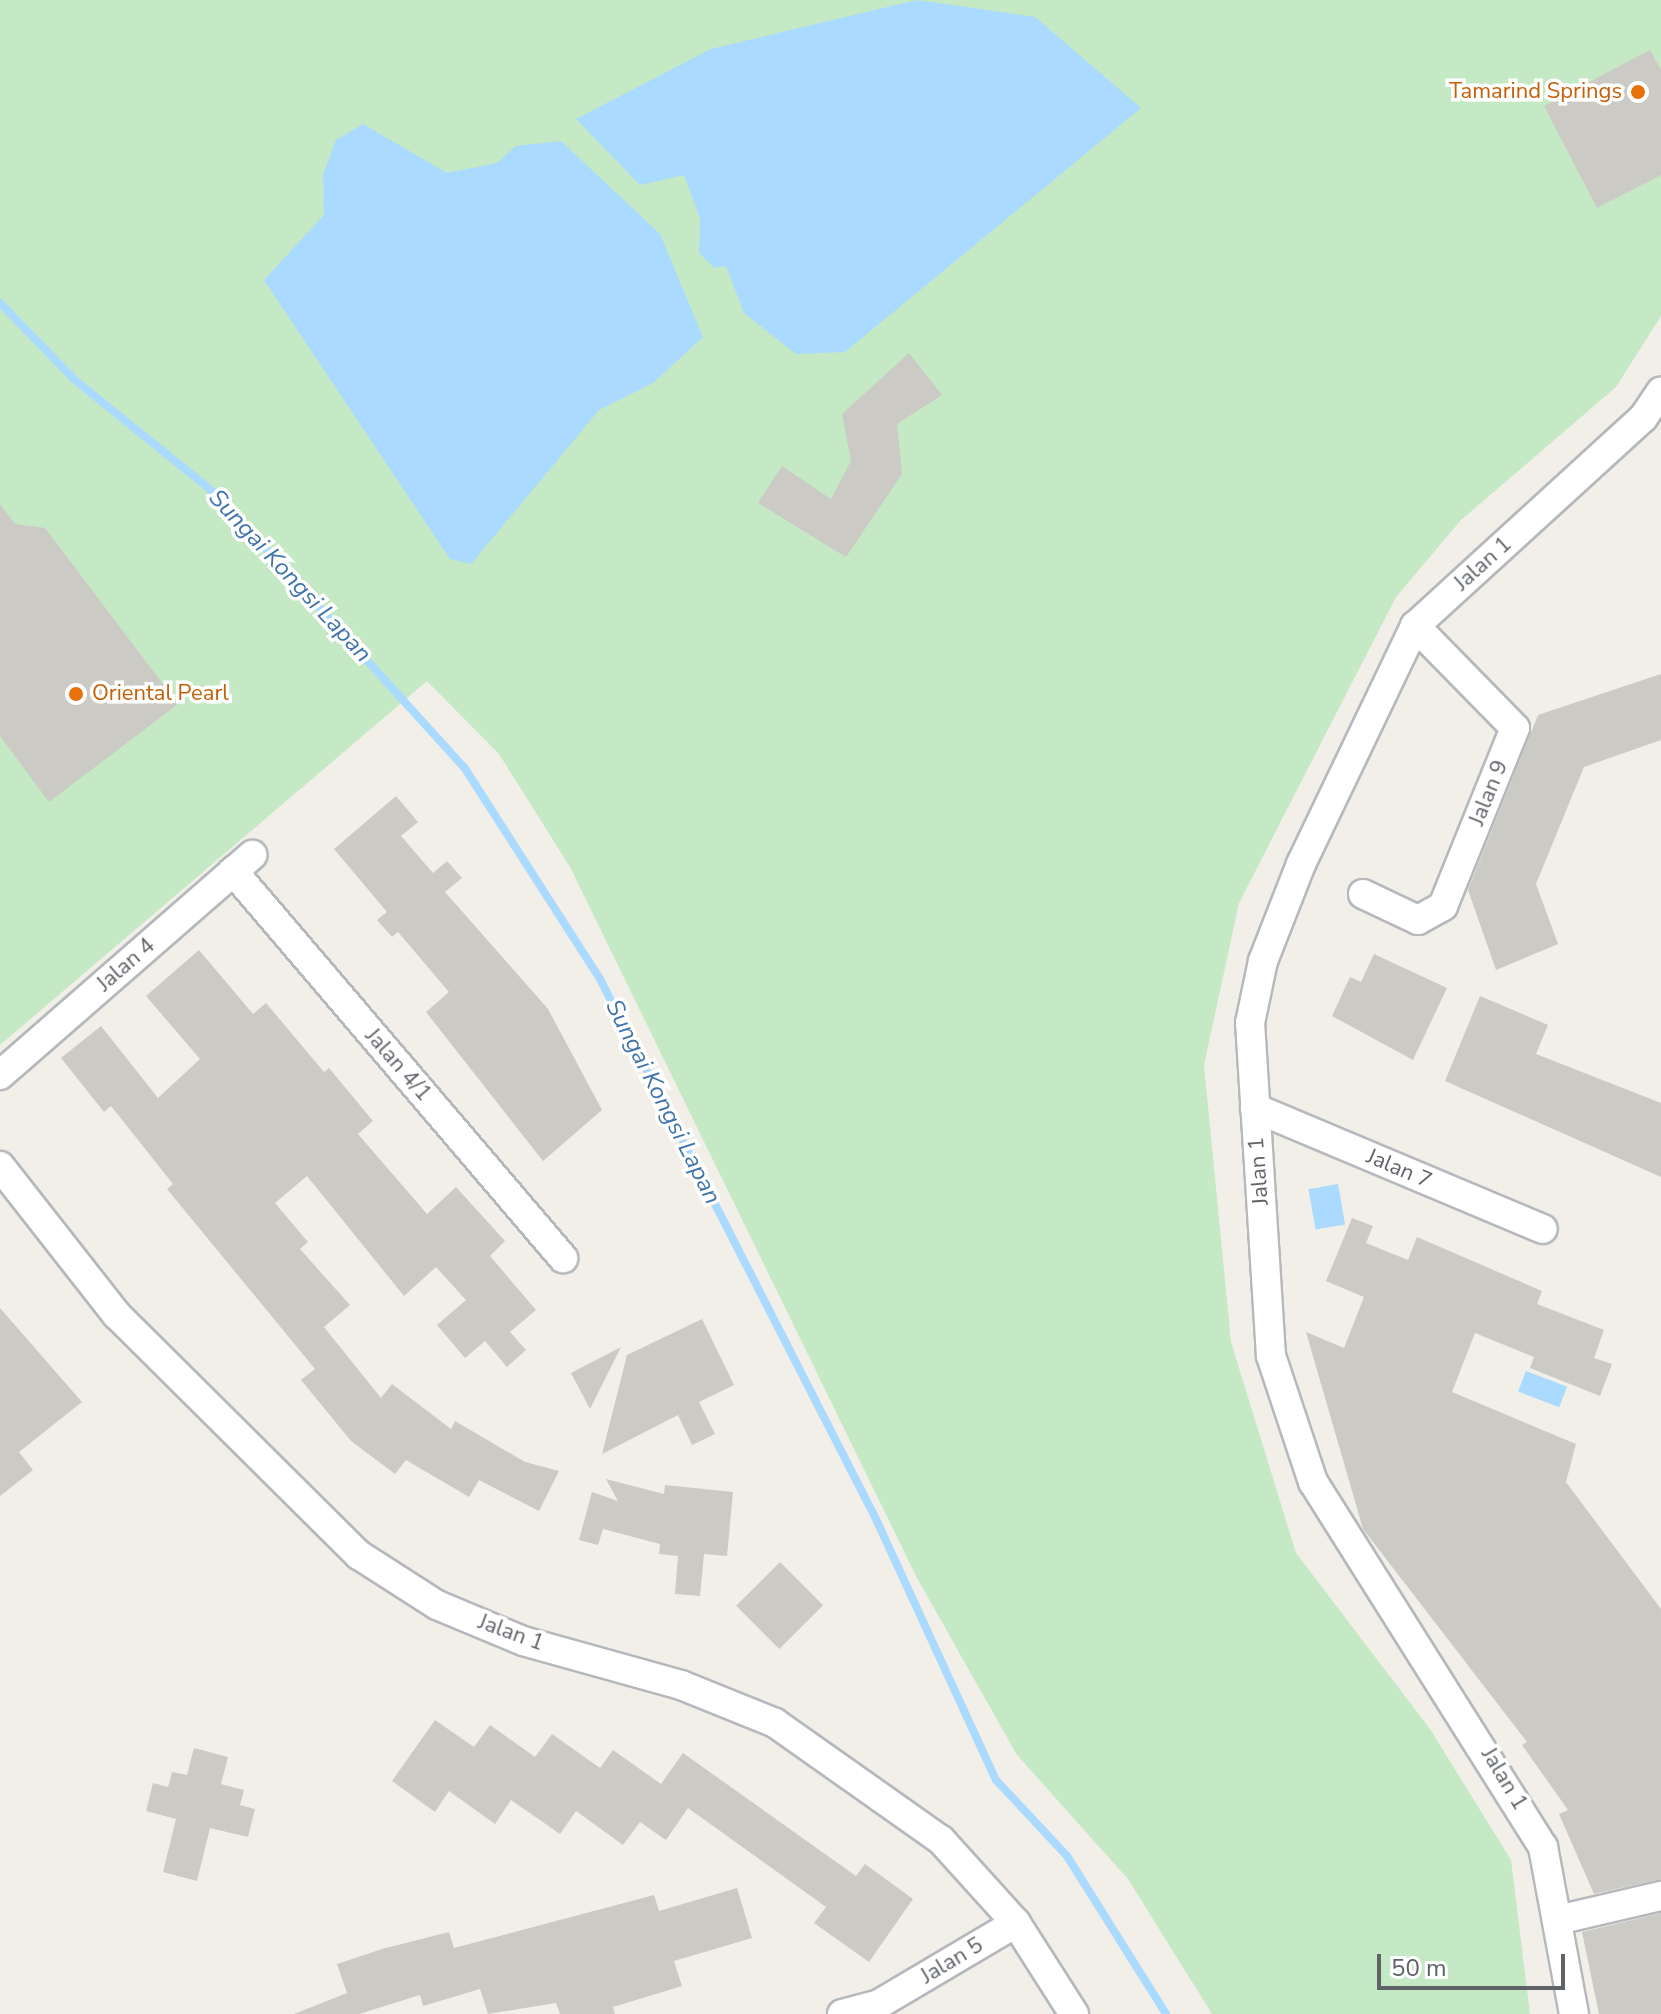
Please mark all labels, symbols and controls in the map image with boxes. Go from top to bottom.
place label: Tamarind Springs [1449,79,1622,105]
marker: Tamarind Springs [1629,83,1647,101]
water label: Sungai Kongsi Lapan [203,484,377,668]
street label: Jalan 1 [1449,531,1517,597]
place label: Oriental Pearl [92,681,229,707]
marker: Oriental Pearl [67,685,85,703]
street label: Jalan 9 [1464,756,1514,830]
street label: Jalan 4 [92,933,160,997]
water label: Sungai Kongsi Lapan [599,995,727,1209]
street label: Jalan 4/1 [359,1023,437,1107]
street label: Jalan 1 [1243,1136,1275,1206]
street label: Jalan 7 [1362,1144,1436,1194]
street label: Jalan 1 [474,1609,548,1657]
street label: Jalan 1 [1475,1743,1533,1815]
street label: Jalan 5 [916,1932,988,1990]
scale bar [1381,1938,1569,1988]
text: 50 m [1391,1952,1447,1984]

